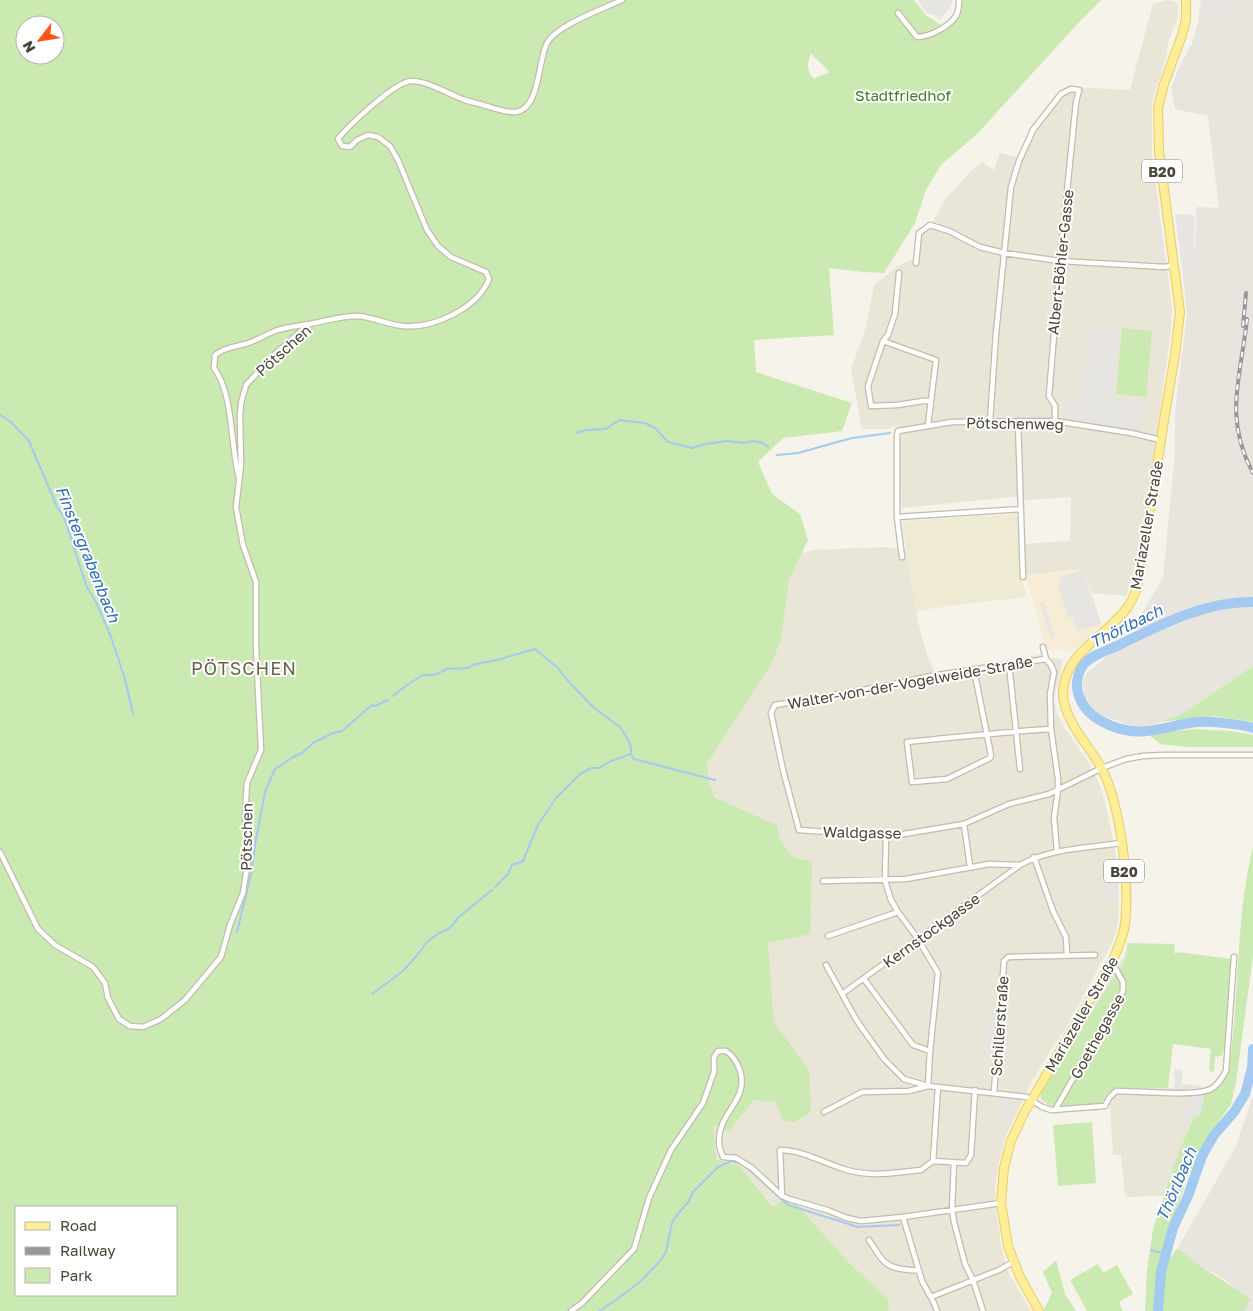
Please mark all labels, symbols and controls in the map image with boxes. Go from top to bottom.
north arrow [15,15,65,65]
text: N [18,38,38,56]
park label: Stadtfriedhof [855,86,951,104]
road number: B20 [1142,160,1182,182]
street label: Albert-Böhler-Gasse [1043,188,1077,336]
street label: Pötschen [252,321,314,379]
street label: Pötschenweg [966,413,1064,433]
street label: Mariazeller Straße [1126,459,1166,591]
water label: Finstergrabenbach [52,483,125,626]
water label: Thörlbach [1086,599,1167,652]
street label: Walter-von-der-Vogelweide-Straße [786,652,1034,712]
district label: PÖTSCHEN [191,657,297,679]
street label: Pötschen [236,803,256,871]
street label: Waldgasse [823,822,902,842]
road number: B20 [1104,859,1144,882]
street label: Kernstockgasse [879,889,983,971]
street label: Mariazeller Straße [1041,953,1122,1075]
street label: Schillerstraße [987,975,1012,1077]
street label: Goethegasse [1066,990,1128,1082]
water label: Thörlbach [1152,1143,1201,1224]
legend [15,1206,178,1296]
text: Road [60,1216,97,1234]
text: Railway [60,1241,116,1259]
text: Park [60,1266,93,1284]

